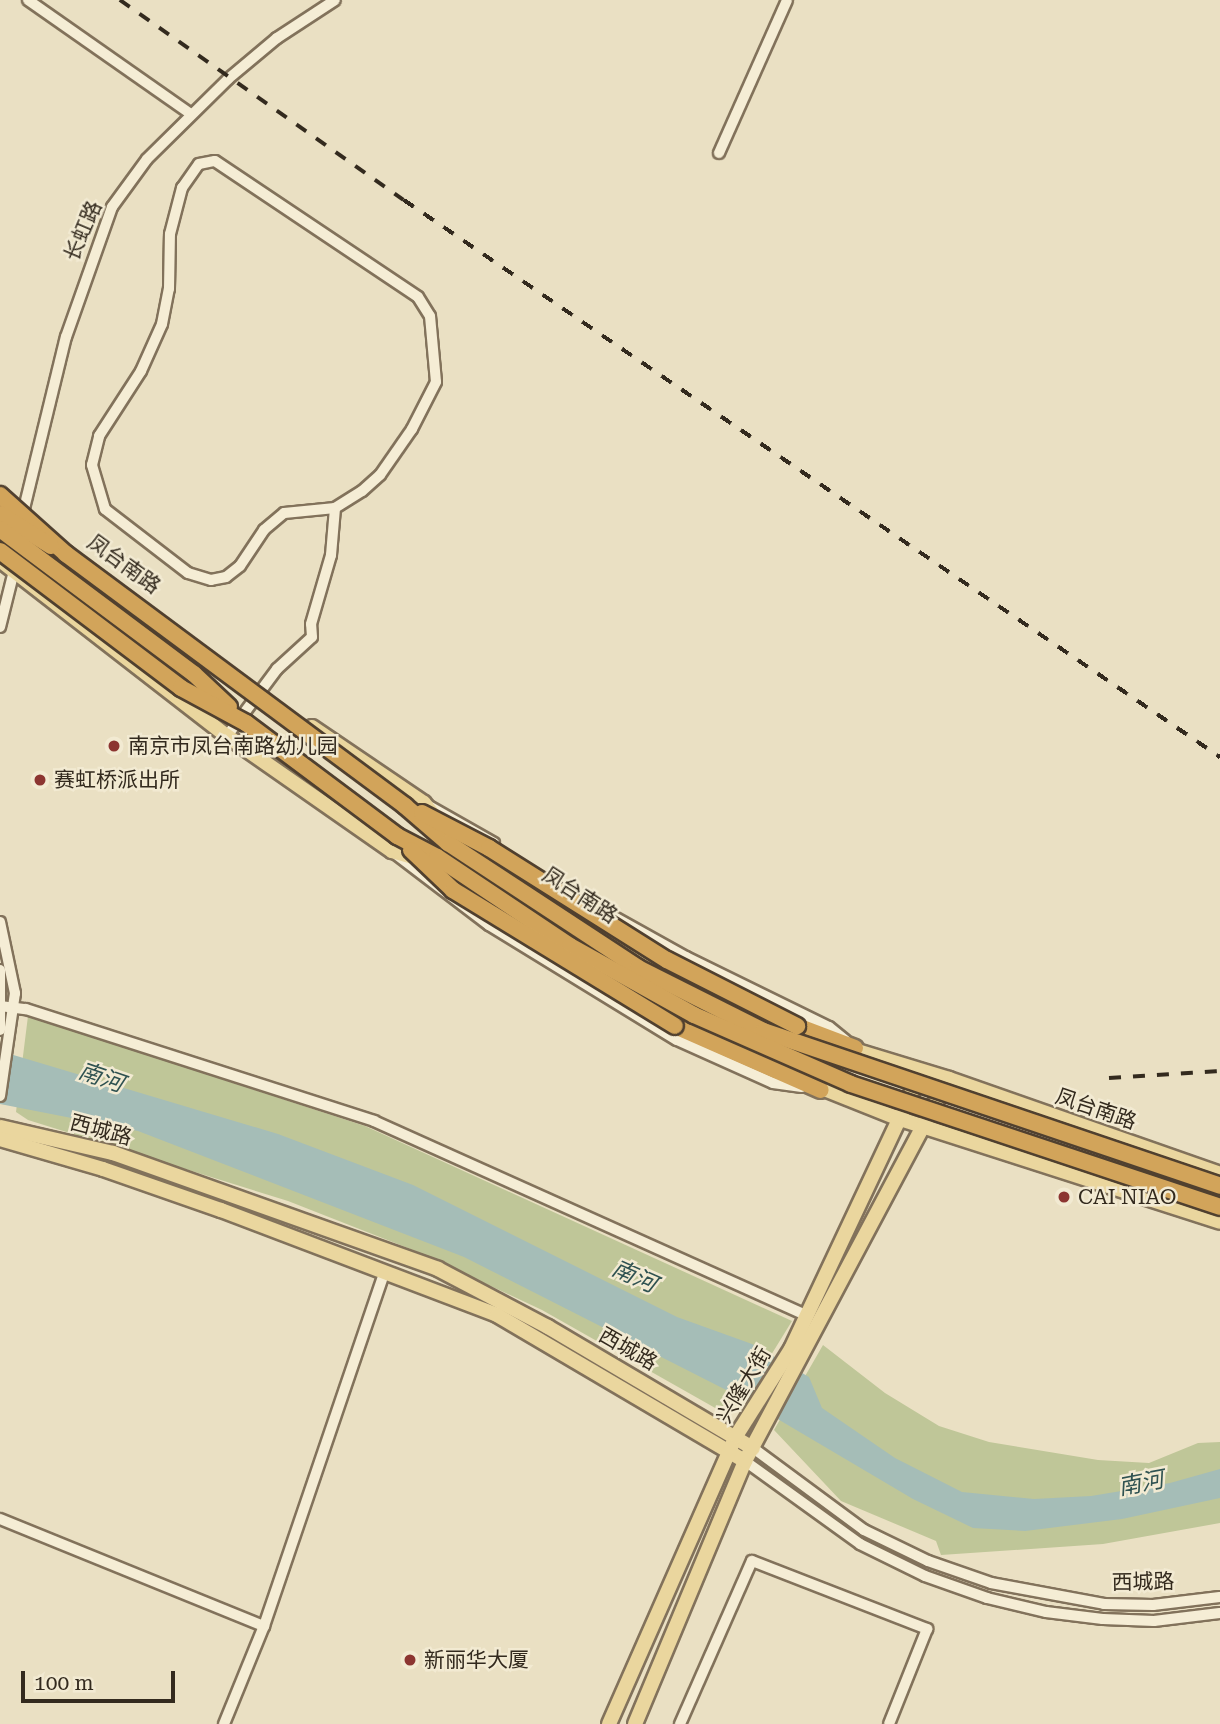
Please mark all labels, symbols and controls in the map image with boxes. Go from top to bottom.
street label: 长虹路 [59,197,107,265]
street label: 凤台南路 [83,529,165,599]
place label: 南京市凤台南路幼儿园 [128,733,338,759]
marker: 南京市凤台南路幼儿园 [106,738,122,754]
place label: 赛虹桥派出所 [54,767,180,793]
marker: 赛虹桥派出所 [32,772,48,788]
street label: 凤台南路 [538,862,622,928]
water label: 南河 [75,1057,127,1099]
street label: 凤台南路 [1052,1083,1140,1135]
street label: 西城路 [67,1110,135,1150]
place label: CAI NIAO [1078,1184,1177,1210]
marker: CAI NIAO [1056,1189,1072,1205]
water label: 南河 [607,1255,661,1299]
street label: 西城路 [594,1322,662,1376]
street label: 兴隆大街 [712,1343,776,1427]
water label: 南河 [1116,1466,1166,1502]
street label: 西城路 [1111,1569,1175,1595]
place label: 新丽华大厦 [424,1647,529,1673]
marker: 新丽华大厦 [402,1652,418,1668]
scale bar [24,1658,178,1702]
text: 100 m [34,1671,94,1695]

